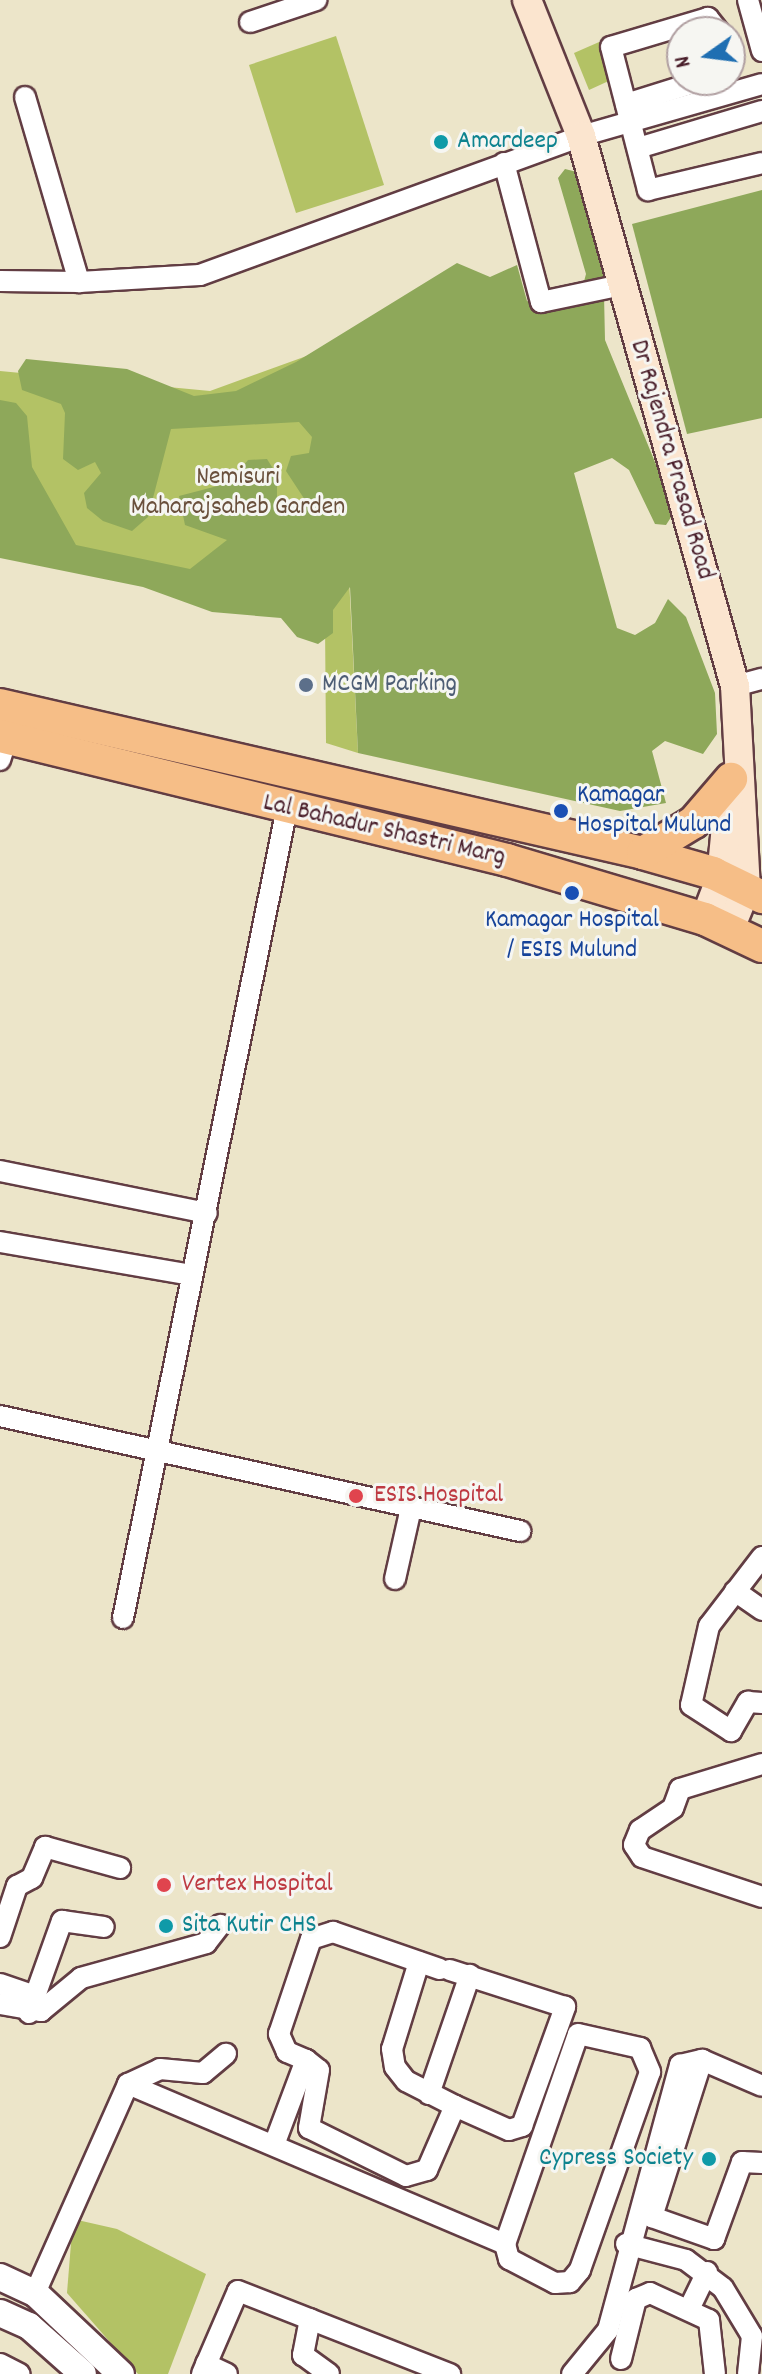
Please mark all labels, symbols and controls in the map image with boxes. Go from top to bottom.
north arrow [666,16,746,96]
text: N [668,52,701,70]
place label: Amardeep [457,126,558,158]
marker: Amardeep [432,133,450,151]
street label: Dr Rajendra Prasad Road [622,337,720,583]
park label: Nemisuri Maharajsaheb Garden [131,462,345,524]
place label: MCGM Parking [322,669,457,701]
marker: MCGM Parking [297,676,315,694]
place label: Kamagar Hospital Mulund [577,780,732,842]
street label: Lal Bahadur Shastri Marg [260,788,508,874]
marker: Kamagar Hospital Mulund [552,802,570,820]
marker: Kamagar Hospital / ESIS Mulund [563,884,581,902]
place label: Kamagar Hospital / ESIS Mulund [485,905,659,966]
place label: ESIS Hospital [374,1480,503,1512]
marker: ESIS Hospital [345,1485,367,1507]
place label: Vertex Hospital [182,1869,333,1901]
marker: Vertex Hospital [153,1874,175,1896]
place label: Sita Kutir CHS [182,1910,317,1942]
marker: Sita Kutir CHS [157,1917,175,1935]
place label: Cypress Society [539,2143,693,2175]
marker: Cypress Society [700,2150,718,2168]

